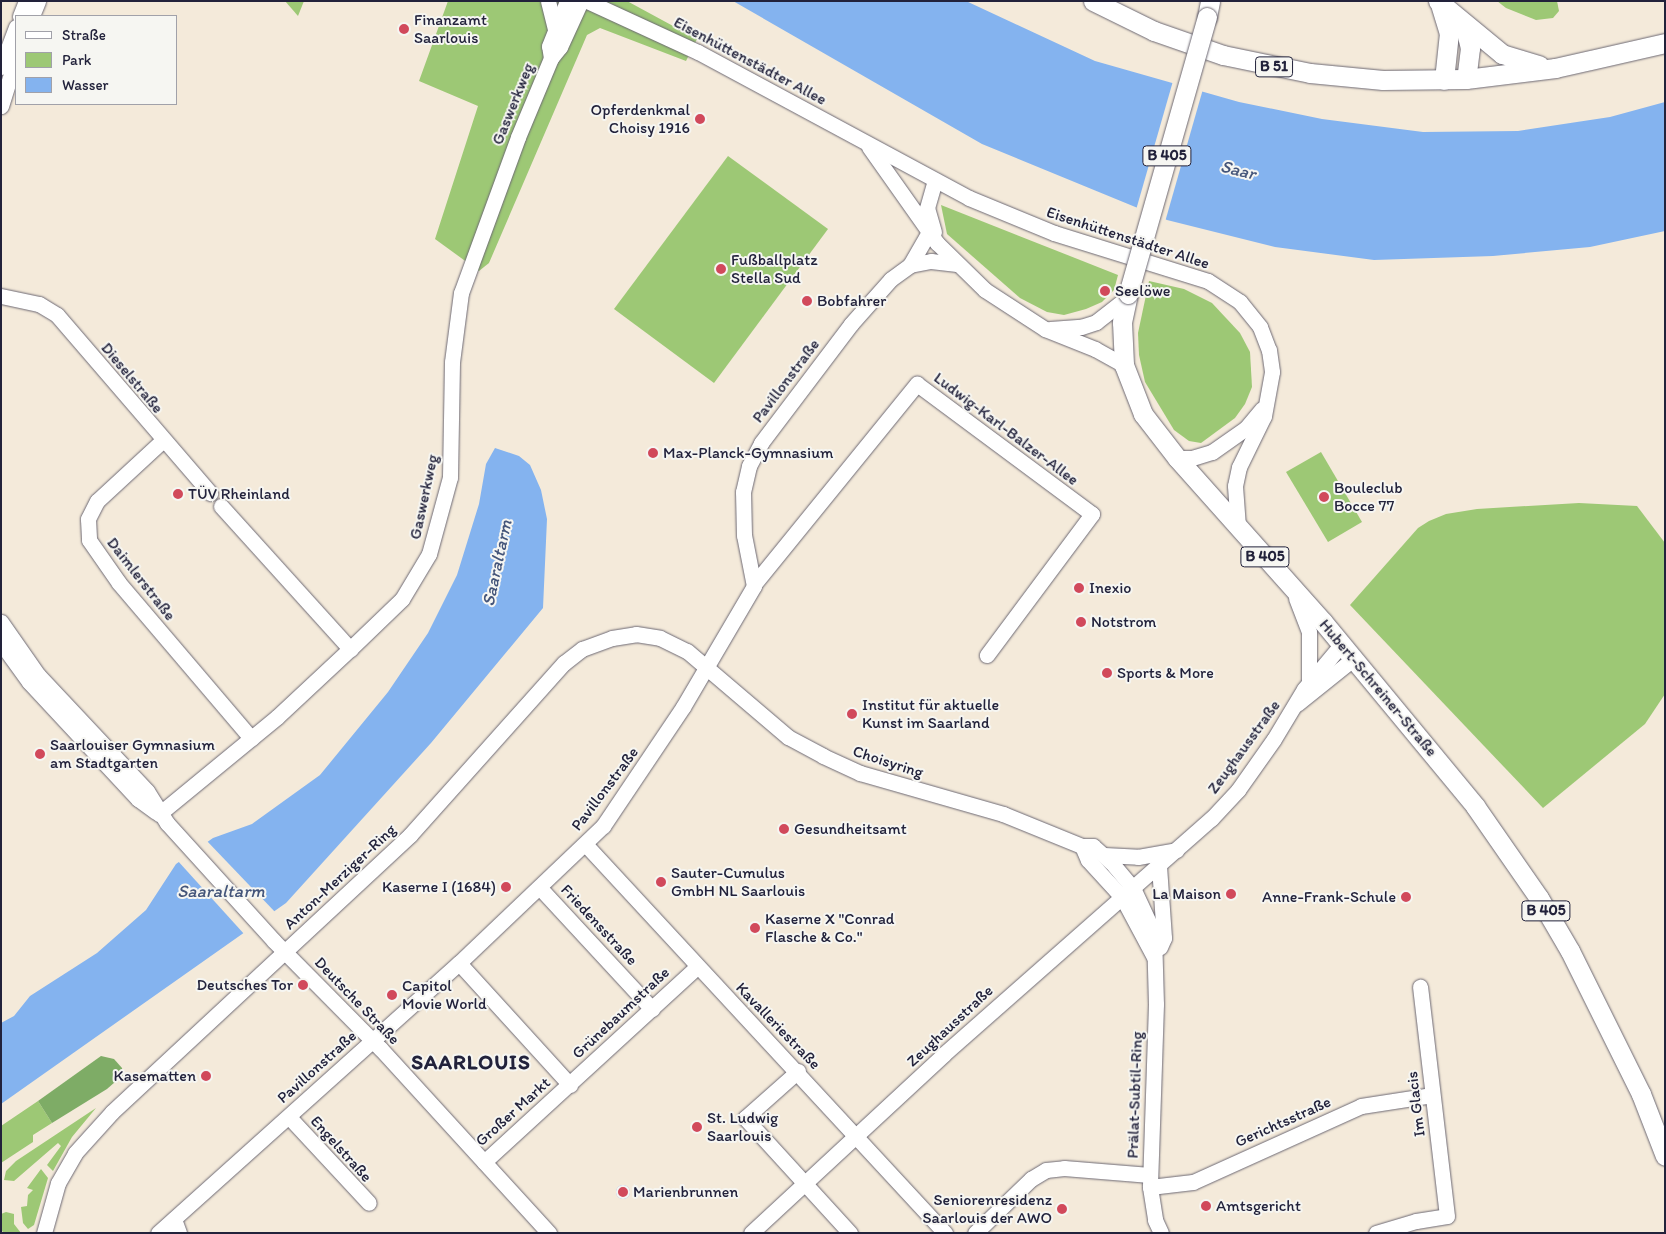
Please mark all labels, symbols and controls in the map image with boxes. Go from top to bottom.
place label: Finanzamt Saarlouis [414,10,487,48]
street label: Eisenhüttenstädter Allee [670,13,830,109]
legend [15,15,178,105]
marker: Finanzamt Saarlouis [398,23,410,35]
text: Straße [62,26,106,44]
text: Park [62,51,92,69]
road number: B 51 [1254,54,1294,80]
street label: Gaswerkweg [488,60,538,148]
text: Wasser [62,76,109,94]
place label: Opferdenkmal Choisy 1916 [590,100,690,138]
marker: Opferdenkmal Choisy 1916 [694,113,706,125]
road number: B 405 [1142,144,1192,168]
water label: Saar [1218,155,1258,185]
street label: Eisenhüttenstädter Allee [1044,203,1212,273]
place label: Fußballplatz Stella Sud [731,250,818,288]
marker: Fußballplatz Stella Sud [715,263,727,275]
place label: Seelöwe [1115,281,1171,301]
marker: Seelöwe [1099,285,1111,297]
place label: Bobfahrer [817,291,886,311]
marker: Bobfahrer [801,295,813,307]
street label: Pavillonstraße [748,335,824,427]
street label: Dieselstraße [97,339,167,417]
street label: Ludwig-Karl-Balzer-Allee [930,368,1082,490]
place label: Max-Planck-Gymnasium [663,443,834,463]
marker: Max-Planck-Gymnasium [647,447,659,459]
street label: Gaswerkweg [406,453,442,541]
place label: Bouleclub Bocce 77 [1334,478,1402,516]
place label: TÜV Rheinland [188,484,290,504]
marker: TÜV Rheinland [172,488,184,500]
marker: Bouleclub Bocce 77 [1318,491,1330,503]
water label: Saaraltarm [477,518,517,608]
street label: Daimlerstraße [103,534,179,624]
road number: B 405 [1240,544,1290,570]
place label: Inexio [1089,578,1131,598]
marker: Inexio [1073,582,1085,594]
place label: Notstrom [1091,612,1156,632]
street label: Hubert-Schreiner-Straße [1315,615,1441,761]
marker: Notstrom [1075,616,1087,628]
place label: Sports & More [1117,663,1214,683]
marker: Sports & More [1101,667,1113,679]
place label: Institut für aktuelle Kunst im Saarland [862,695,999,733]
street label: Zeughausstraße [1204,696,1284,798]
marker: Institut für aktuelle Kunst im Saarland [846,708,858,720]
place label: Saarlouiser Gymnasium am Stadtgarten [50,735,214,773]
street label: Choisyring [850,742,926,782]
street label: Pavillonstraße [567,743,643,835]
marker: Saarlouiser Gymnasium am Stadtgarten [34,748,46,760]
place label: Gesundheitsamt [794,819,907,839]
street label: Anton-Merziger-Ring [280,820,400,934]
marker: Gesundheitsamt [778,823,790,835]
place label: Sauter-Cumulus GmbH NL Saarlouis [671,863,805,901]
marker: Sauter-Cumulus GmbH NL Saarlouis [655,876,667,888]
place label: Kaserne I (1684) [382,877,496,897]
water label: Saaraltarm [177,880,265,902]
street label: Friedensstraße [557,880,641,970]
marker: Kaserne I (1684) [500,881,512,893]
place label: La Maison [1152,884,1221,904]
place label: Anne-Frank-Schule [1262,887,1396,907]
marker: La Maison [1225,888,1237,900]
marker: Anne-Frank-Schule [1400,891,1412,903]
road number: B 405 [1521,898,1571,924]
place label: Kaserne X "Conrad Flasche & Co." [765,909,894,947]
marker: Kaserne X "Conrad Flasche & Co." [749,922,761,934]
street label: Deutsche Straße [310,953,404,1049]
street label: Grünebaumstraße [568,963,674,1063]
place label: Deutsches Tor [196,975,293,995]
place label: Capitol Movie World [402,976,486,1014]
street label: Kavalleriestraße [732,978,824,1074]
marker: Deutsches Tor [297,979,309,991]
street label: Zeughausstraße [903,981,997,1071]
marker: Capitol Movie World [386,989,398,1001]
street label: Pavillonstraße [273,1026,361,1108]
street label: Prälat-Subtil-Ring [1123,1031,1147,1159]
district label: SAARLOUIS [411,1049,531,1075]
place label: Kasematten [113,1066,196,1086]
marker: Kasematten [200,1070,212,1082]
street label: Im Glacis [1402,1070,1430,1138]
street label: Großer Markt [472,1073,554,1151]
street label: Gerichtsstraße [1232,1092,1334,1152]
place label: St. Ludwig Saarlouis [707,1108,778,1146]
street label: Engelstraße [306,1112,376,1186]
marker: St. Ludwig Saarlouis [691,1121,703,1133]
place label: Marienbrunnen [633,1182,738,1202]
marker: Marienbrunnen [617,1186,629,1198]
place label: Seniorenresidenz Saarlouis der AWO [923,1190,1052,1228]
place label: Amtsgericht [1216,1196,1301,1216]
marker: Amtsgericht [1200,1200,1212,1212]
marker: Seniorenresidenz Saarlouis der AWO [1056,1203,1068,1215]

